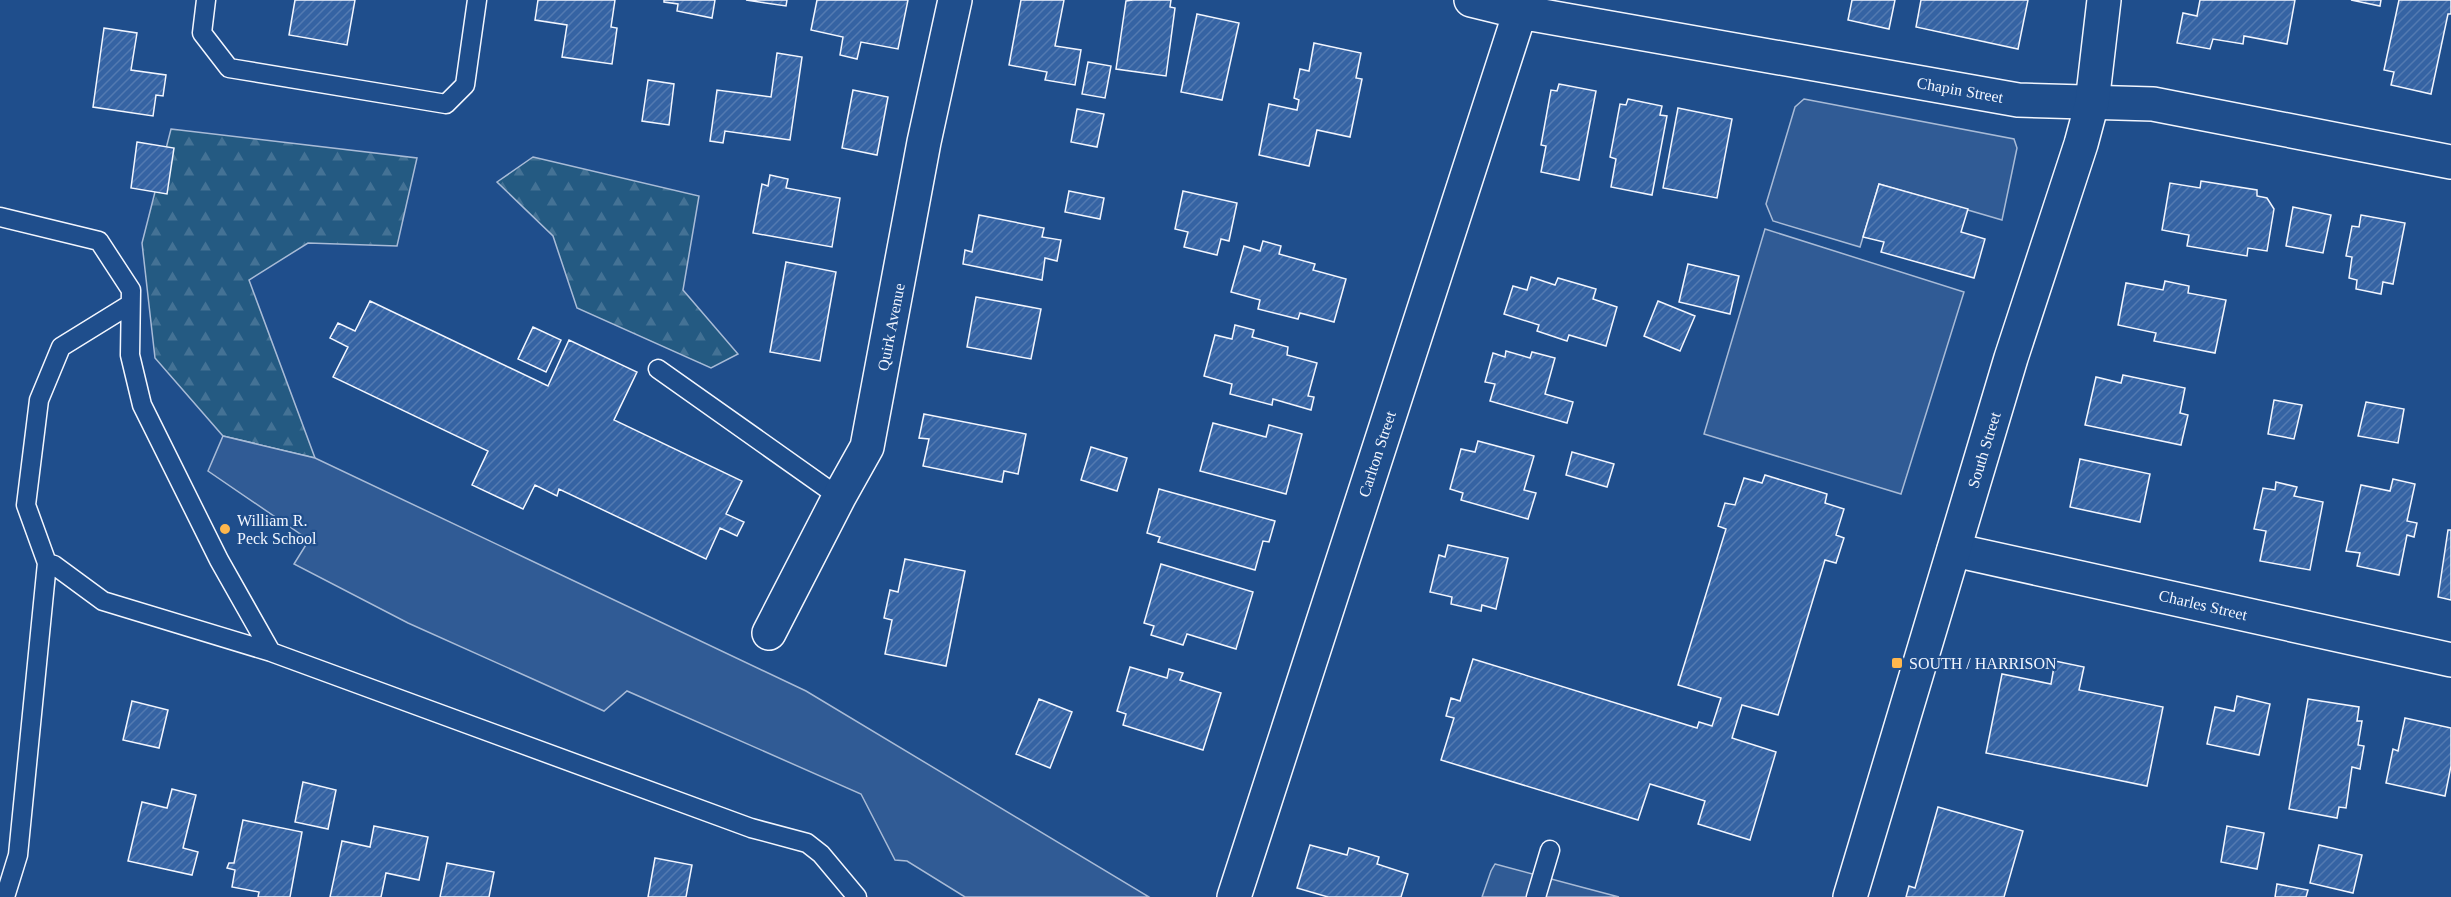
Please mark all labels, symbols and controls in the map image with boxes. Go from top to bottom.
street label: Chapin Street [1915,74,2005,107]
street label: Quirk Avenue [874,282,908,372]
street label: Carlton Street [1355,408,1399,499]
street label: South Street [1964,409,2004,490]
place label: William R. Peck School [237,512,317,547]
marker: William R. Peck School [218,522,232,536]
street label: Charles Street [2157,587,2249,624]
place label: SOUTH / HARRISON [1909,655,2057,672]
marker: SOUTH / HARRISON [1890,656,1904,670]

